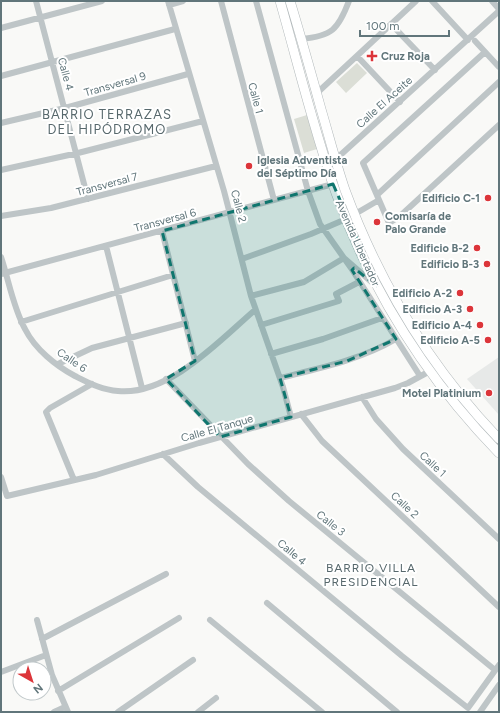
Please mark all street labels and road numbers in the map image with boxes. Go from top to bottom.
street label: Calle 4 [55,56,76,92]
street label: Transversal 9 [83,69,147,99]
street label: Calle El Aceite [354,74,415,131]
street label: Calle 1 [245,81,266,115]
street label: Transversal 7 [75,170,139,199]
street label: Calle 2 [228,188,249,224]
street label: Avenida Libertador [333,198,383,289]
street label: Transversal 6 [133,206,198,235]
street label: Calle 6 [54,346,89,375]
street label: Calle El Tanque [180,412,255,445]
street label: Calle 1 [417,449,449,480]
street label: Calle 2 [388,489,421,521]
street label: Calle 3 [314,508,348,539]
street label: Calle 4 [275,536,309,568]

